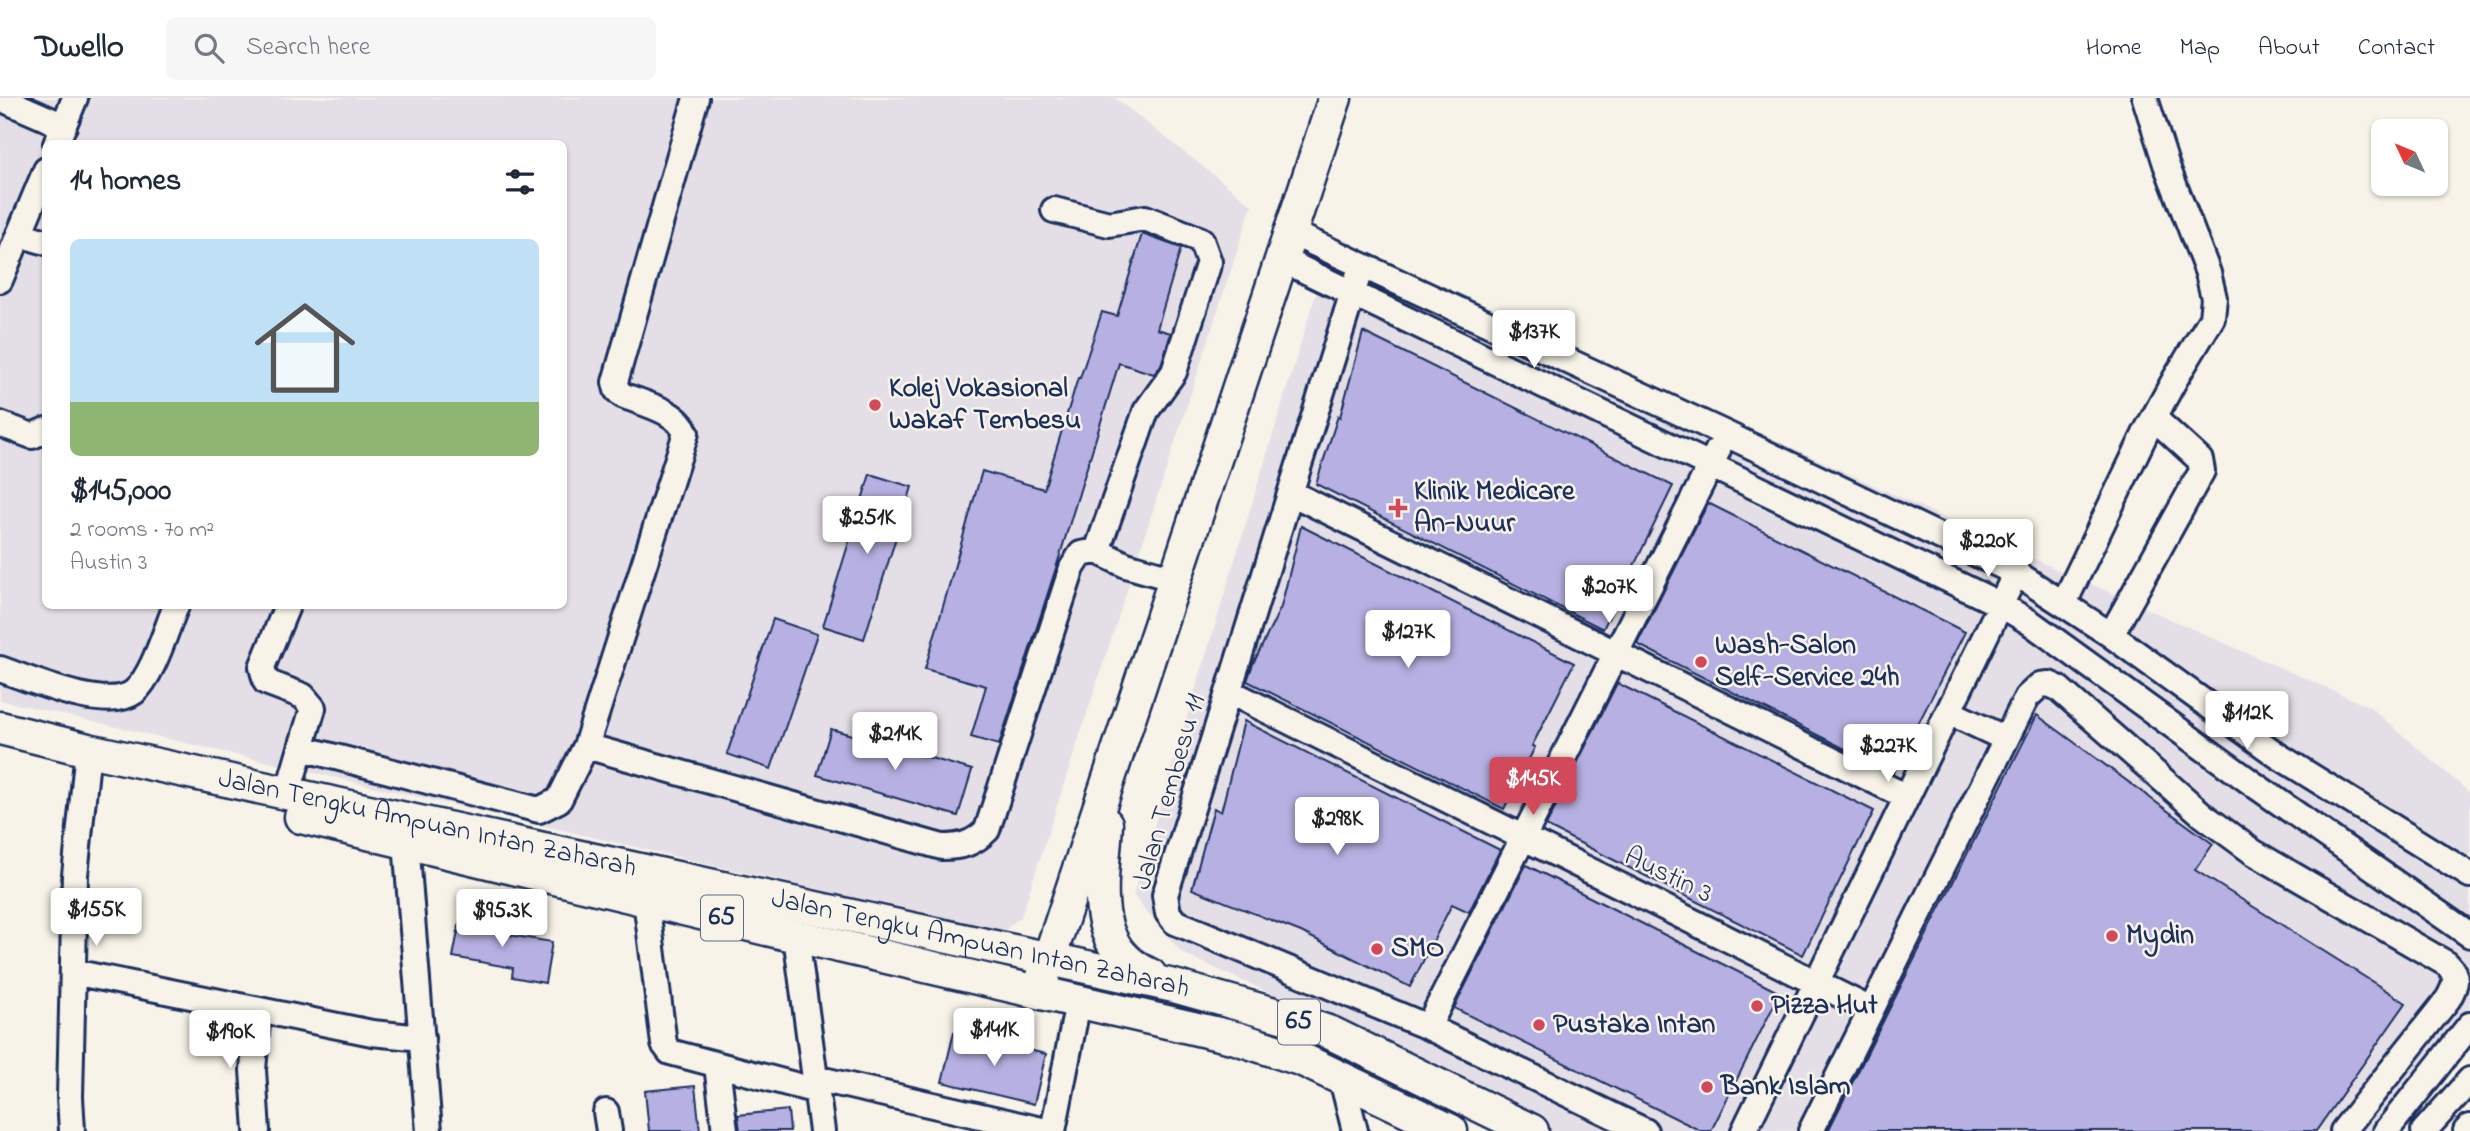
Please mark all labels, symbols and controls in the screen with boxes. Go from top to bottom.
search box [166,17,656,80]
text: Dwello [35,24,124,72]
icon: search [190,29,228,67]
text: Search here [246,29,370,67]
text: Home [2086,31,2142,66]
text: Map [2180,31,2220,66]
text: About [2258,31,2320,66]
text: Contact [2358,31,2435,66]
north arrow [2371,119,2448,196]
map controls [2371,119,2448,196]
text: 14 homes [70,160,181,204]
icon: filters [501,163,539,201]
icon: home [242,285,368,411]
pin: $137K [1485,310,1583,370]
text: $137K [1508,316,1560,349]
place label: Kolej Vokasional Wakaf Tembesu [889,369,1081,442]
marker: Kolej Vokasional Wakaf Tembesu [867,397,883,413]
text: $145,000 [70,470,171,514]
place label: Klinik Medicare An-Nuur [1414,472,1576,545]
pin: $251K [818,496,916,556]
marker: Klinik Medicare An-Nuur [1388,498,1408,518]
text: $251K [839,502,895,535]
text: 2 rooms · 70 m² [70,514,214,547]
pin: $220K [1939,519,2037,579]
text: $220K [1959,525,2017,558]
text: Austin 3 [70,547,147,580]
pin: $207K [1560,566,1658,625]
text: $207K [1581,571,1637,604]
pin: $127K [1359,610,1457,670]
text: $127K [1381,616,1435,649]
place label: Wash-Salon Self-Service 24h [1715,626,1900,699]
marker: Wash-Salon Self-Service 24h [1693,654,1709,670]
street label: Jalan Tembesu 11 [1122,689,1218,895]
pin: $112K [2198,692,2296,751]
text: $112K [2221,697,2273,730]
pin: $214K [846,712,944,772]
text: $214K [868,718,922,751]
pin: $227K [1839,724,1937,784]
text: $227K [1859,730,1917,763]
street label: Jalan Tengku Ampuan Intan Zaharah [214,758,640,889]
pin: $145K [1484,758,1582,817]
text: $145K [1505,763,1561,796]
pin: $298K [1288,798,1386,857]
text: $298K [1311,803,1363,836]
street label: Austin 3 [1617,837,1719,915]
street label: Jalan Tengku Ampuan Intan Zaharah [767,879,1194,1010]
pin: $155K [47,888,145,948]
pin: $95.3K [445,890,559,949]
text: $155K [67,894,125,927]
text: $95.3K [472,895,532,928]
road number: 65 [701,896,743,940]
place label: Mydin [2126,916,2194,957]
marker: Mydin [2104,928,2120,944]
place label: SMO [1391,929,1444,970]
marker: SMO [1369,941,1385,957]
place label: Pizza Hut [1771,986,1878,1027]
marker: Pizza Hut [1749,998,1765,1014]
road number: 65 [1278,1000,1320,1044]
place label: Pustaka Intan [1553,1005,1716,1046]
pin: $141K [945,1009,1043,1068]
pin: $190K [181,1010,279,1070]
text: $141K [969,1014,1019,1047]
text: $190K [205,1016,255,1049]
marker: Pustaka Intan [1531,1017,1547,1033]
place label: Bank Islam [1719,1067,1851,1108]
marker: Bank Islam [1699,1079,1715,1095]

